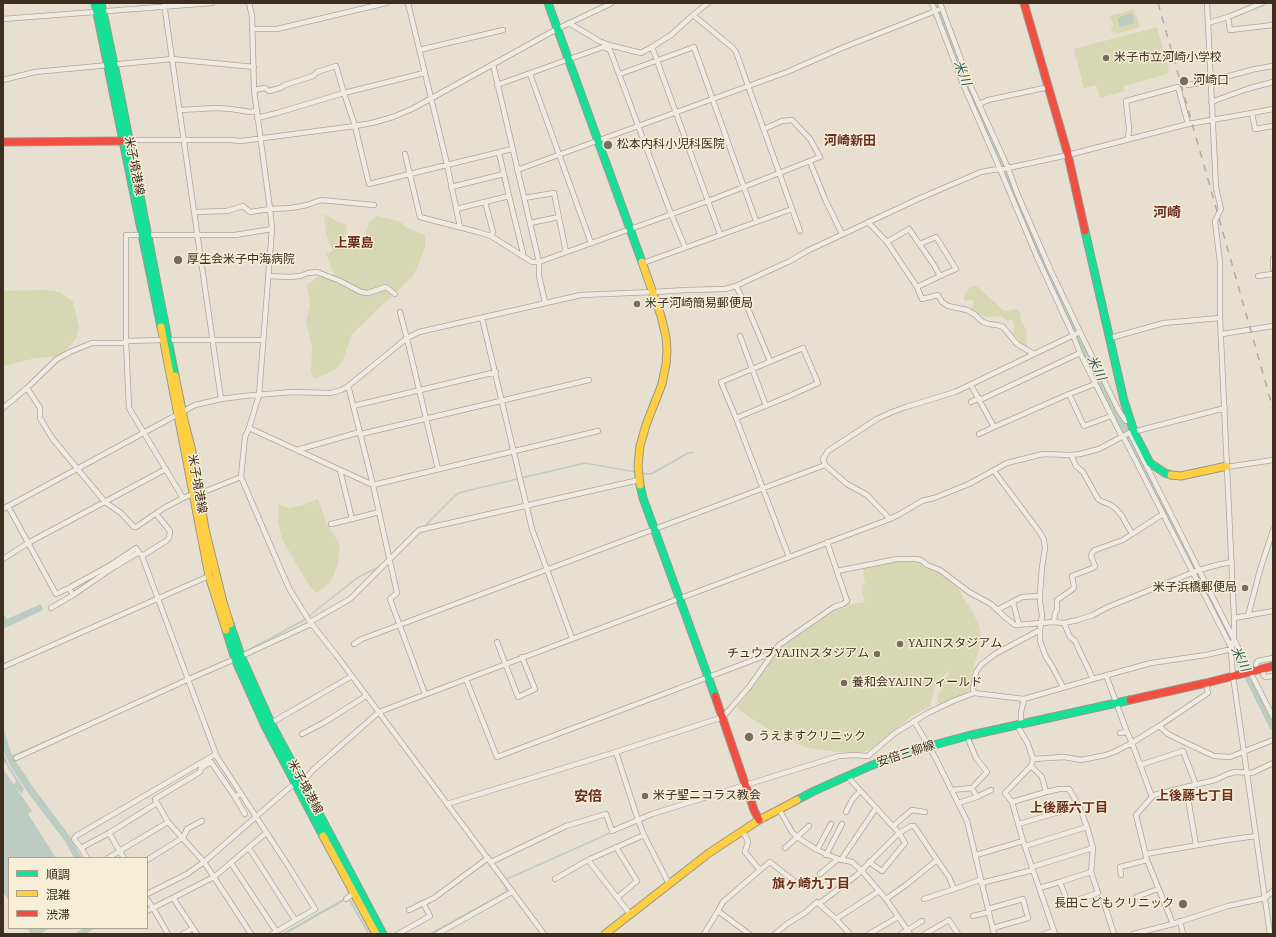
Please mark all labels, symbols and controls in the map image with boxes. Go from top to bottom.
place label: 米子市立河崎小学校 [1114,51,1222,65]
marker: 米子市立河崎小学校 [1101,53,1111,63]
water label: 米川 [950,58,974,88]
place label: 河崎口 [1193,74,1229,88]
marker: 河崎口 [1178,75,1190,87]
district label: 河崎新田 [824,133,876,149]
street label: 米子境港線 [121,135,147,197]
place label: 松本内科小児科医院 [617,138,725,152]
marker: 松本内科小児科医院 [602,139,614,151]
district label: 河崎 [1153,205,1181,221]
district label: 上栗島 [335,235,373,251]
place label: 厚生会米子中海病院 [187,253,295,267]
marker: 厚生会米子中海病院 [172,254,184,266]
place label: 米子河崎簡易郵便局 [645,297,753,311]
marker: 米子河崎簡易郵便局 [632,299,642,309]
water label: 米川 [1083,353,1109,383]
street label: 米子境港線 [185,453,209,515]
place label: 米子浜橋郵便局 [1153,581,1237,595]
marker: 米子浜橋郵便局 [1240,583,1250,593]
place label: YAJINスタジアム [908,637,1002,651]
marker: YAJINスタジアム [895,639,905,649]
water label: 米川 [1227,644,1253,674]
place label: チュウブYAJINスタジアム [727,647,869,661]
marker: チュウブYAJINスタジアム [872,649,882,659]
place label: 養和会YAJINフィールド [852,676,982,690]
marker: 養和会YAJINフィールド [839,678,849,688]
place label: うえますクリニック [758,730,866,744]
marker: うえますクリニック [743,731,755,743]
street label: 安倍三柳線 [875,738,937,770]
street label: 米子境港線 [285,757,325,817]
district label: 上後藤七丁目 [1156,788,1234,804]
district label: 安倍 [574,789,602,805]
place label: 米子聖ニコラス教会 [653,789,761,803]
marker: 米子聖ニコラス教会 [640,791,650,801]
district label: 上後藤六丁目 [1030,800,1108,816]
legend [8,857,148,929]
text: 順調 [46,867,70,882]
district label: 旗ヶ崎九丁目 [772,876,850,892]
text: 混雑 [46,887,70,902]
place label: 長田こどもクリニック [1054,897,1174,911]
marker: 長田こどもクリニック [1177,898,1189,910]
text: 渋滞 [46,907,70,922]

